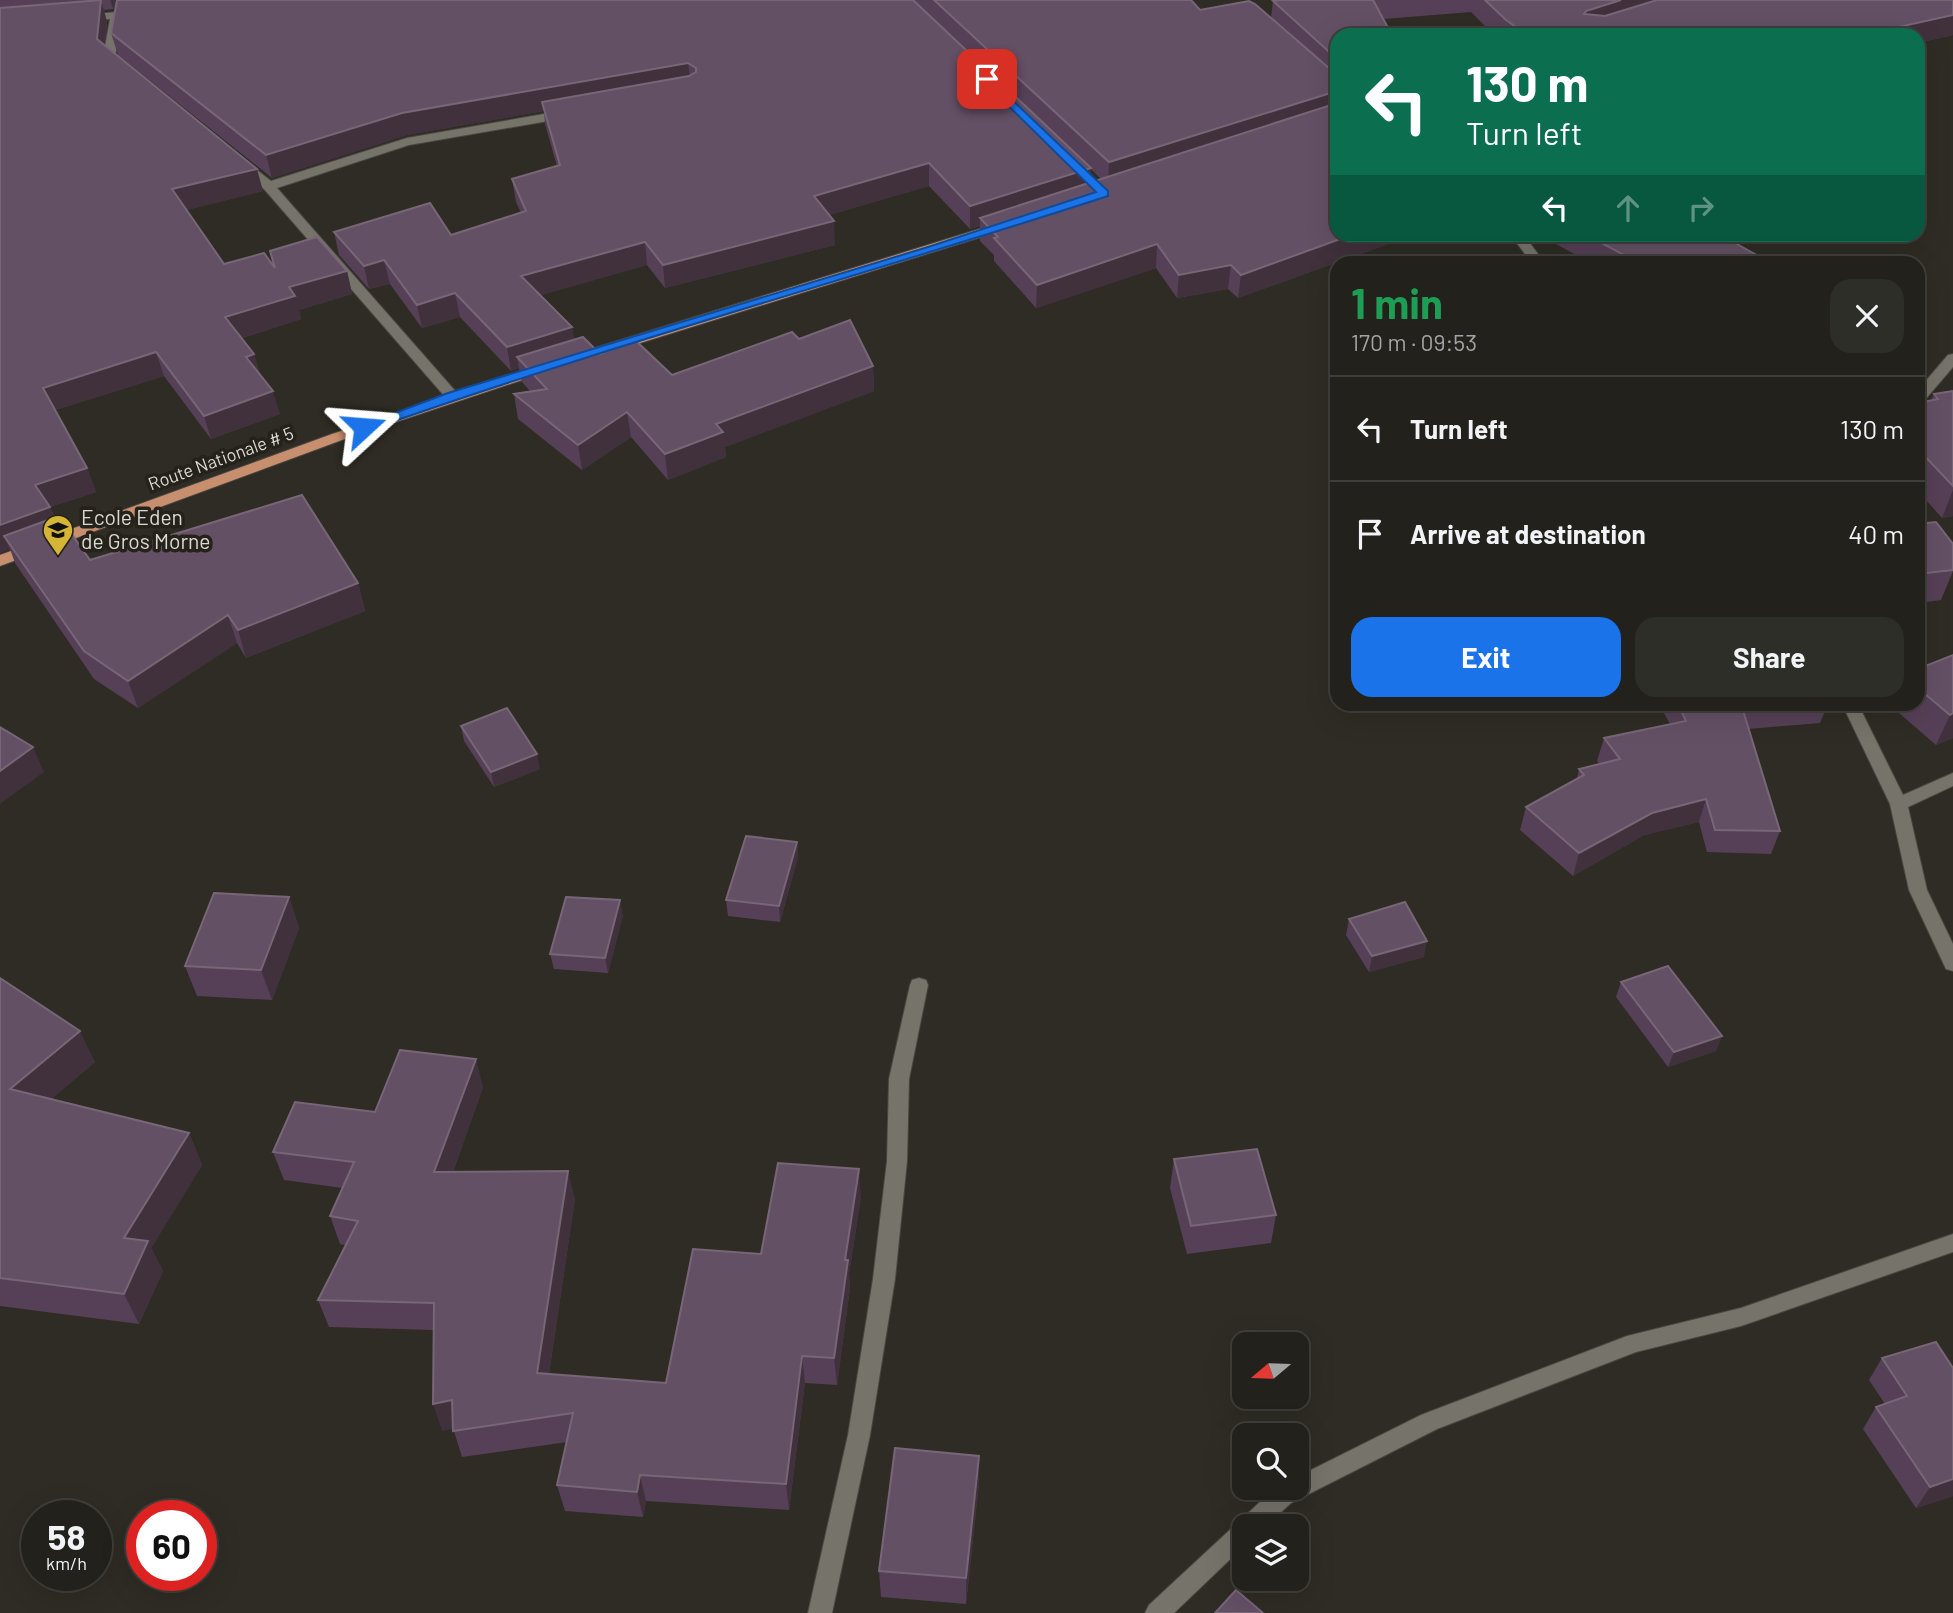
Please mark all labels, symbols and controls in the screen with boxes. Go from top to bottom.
pin [957,49,1017,109]
text: 130 m [1466,53,1588,112]
icon: left [1351,56,1442,147]
icon: arrive [968,60,1006,98]
text: Turn left [1466,113,1583,151]
icon: left [1536,189,1574,227]
icon: ahead [1609,189,1647,227]
icon: right [1682,189,1720,227]
text: 1 min [1351,277,1443,327]
button: close [1830,279,1904,353]
text: 170 m · 09:53 [1351,328,1477,356]
position arrow [327,390,401,464]
icon: left [1351,410,1389,448]
text: Turn left [1410,413,1508,444]
text: 130 m [1840,413,1904,444]
street label: Route Nationale # 5 [145,422,296,495]
place label: Ecole Eden de Gros Morne [81,504,211,553]
school or university icon: Ecole Eden de Gros Morne [41,513,75,557]
icon: arrive [1351,515,1389,553]
text: Arrive at destination [1410,518,1646,549]
text: 40 m [1848,518,1904,549]
button: Exit [1351,617,1621,697]
button: Share [1635,617,1904,697]
north arrow [1232,1332,1309,1409]
map controls [1232,1332,1309,1591]
button: search [1232,1423,1309,1500]
speed limit sign: 60 [126,1500,217,1591]
button: layers [1232,1514,1309,1591]
text: 58 [48,1515,85,1557]
text: km/h [46,1552,87,1574]

